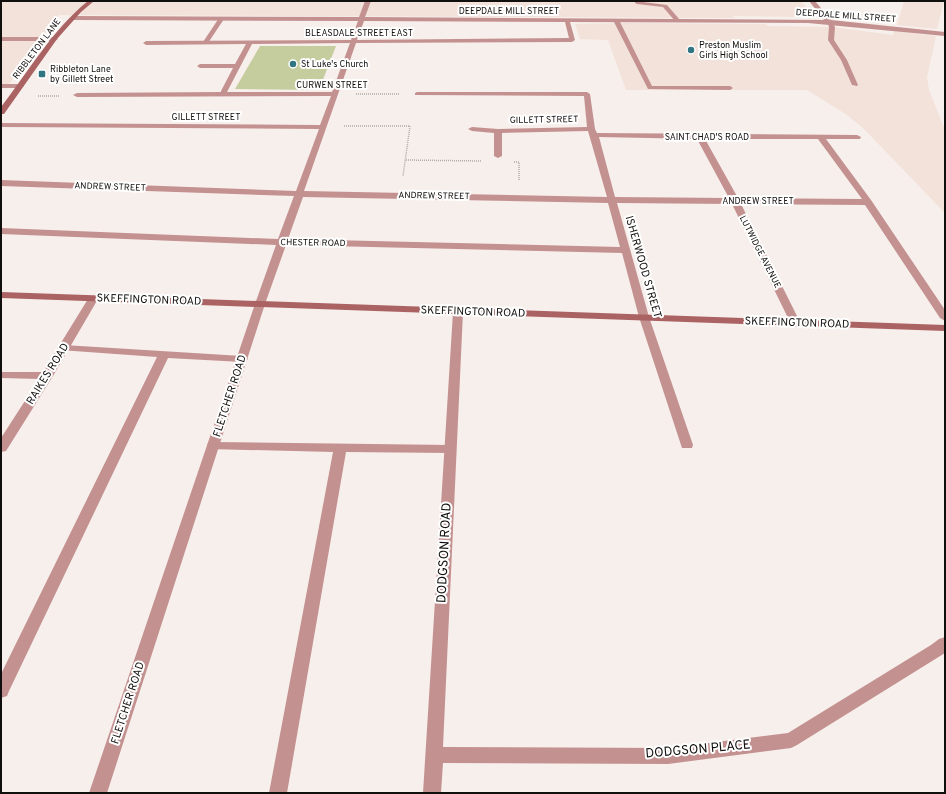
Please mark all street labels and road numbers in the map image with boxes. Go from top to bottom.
street label: DEEPDALE MILL STREET [459,6,559,17]
street label: DEEPDALE MILL STREET [795,7,897,25]
street label: RIBBLETON LANE [11,16,63,82]
street label: BLEASDALE STREET EAST [305,28,413,39]
street label: CURWEN STREET [296,80,368,91]
street label: GILLETT STREET [172,112,240,123]
street label: GILLETT STREET [509,114,579,126]
street label: SAINT CHAD'S ROAD [665,132,749,143]
street label: ANDREW STREET [74,180,146,194]
street label: ANDREW STREET [398,190,470,202]
street label: ANDREW STREET [722,196,794,207]
street label: ISHERWOOD STREET [622,214,664,320]
street label: LUTWIDGE AVENUE [737,214,783,290]
street label: CHESTER ROAD [280,237,346,249]
street label: SKEFFINGTON ROAD [96,291,202,309]
street label: SKEFFINGTON ROAD [420,303,526,321]
street label: SKEFFINGTON ROAD [744,314,850,332]
street label: RAIKES ROAD [24,341,72,407]
street label: FLETCHER ROAD [210,353,250,439]
street label: DODGSON ROAD [434,502,456,604]
street label: FLETCHER ROAD [108,660,148,746]
street label: DODGSON PLACE [645,737,751,763]

